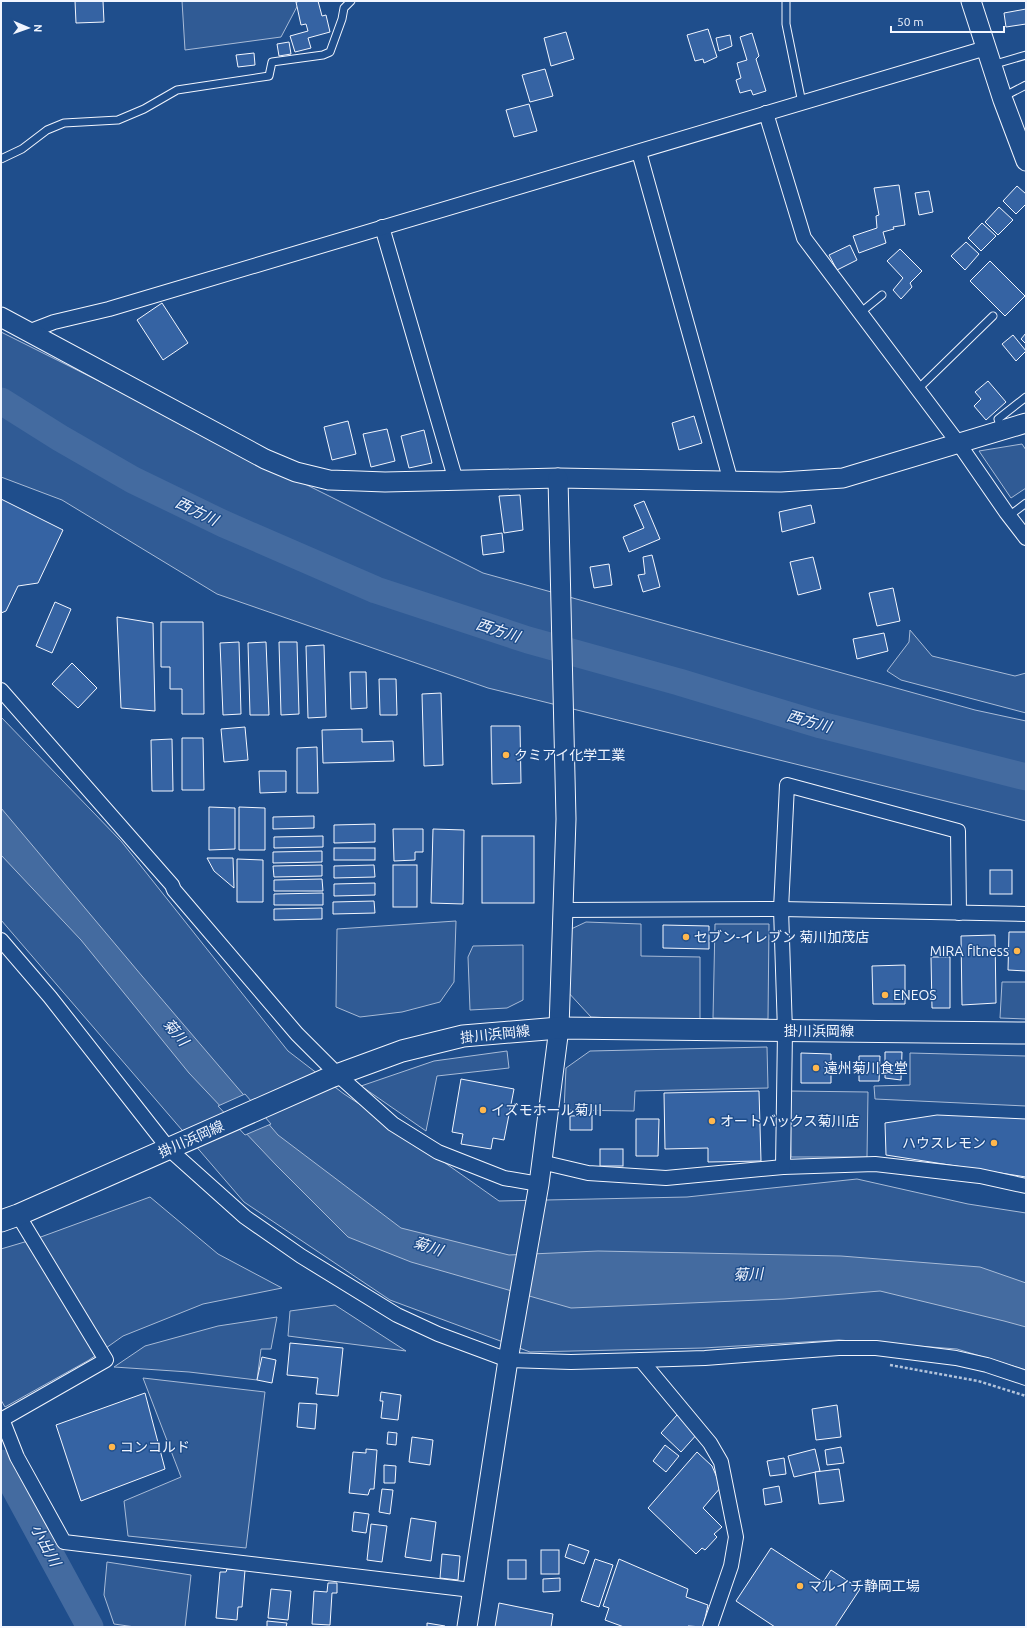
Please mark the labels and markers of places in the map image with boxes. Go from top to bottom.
place label: クミアイ化学工業 [514,747,625,763]
marker: クミアイ化学工業 [501,750,511,760]
place label: セブン-イレブン 菊川加茂店 [694,929,869,945]
marker: セブン-イレブン 菊川加茂店 [681,932,691,942]
place label: MIRA fitness [930,943,1009,959]
marker: MIRA fitness [1012,946,1022,956]
place label: ENEOS [893,987,937,1003]
marker: ENEOS [880,990,890,1000]
place label: 遠州菊川食堂 [824,1060,908,1076]
marker: 遠州菊川食堂 [811,1063,821,1073]
place label: イズモホール菊川 [491,1102,603,1118]
marker: イズモホール菊川 [478,1105,488,1115]
place label: オートバックス菊川店 [720,1113,860,1129]
marker: オートバックス菊川店 [707,1116,717,1126]
place label: ハウスレモン [902,1135,986,1151]
marker: ハウスレモン [989,1138,999,1148]
place label: コンコルド [120,1439,190,1455]
marker: コンコルド [107,1442,117,1452]
place label: マルイチ静岡工場 [808,1578,920,1594]
marker: マルイチ静岡工場 [795,1581,805,1591]

